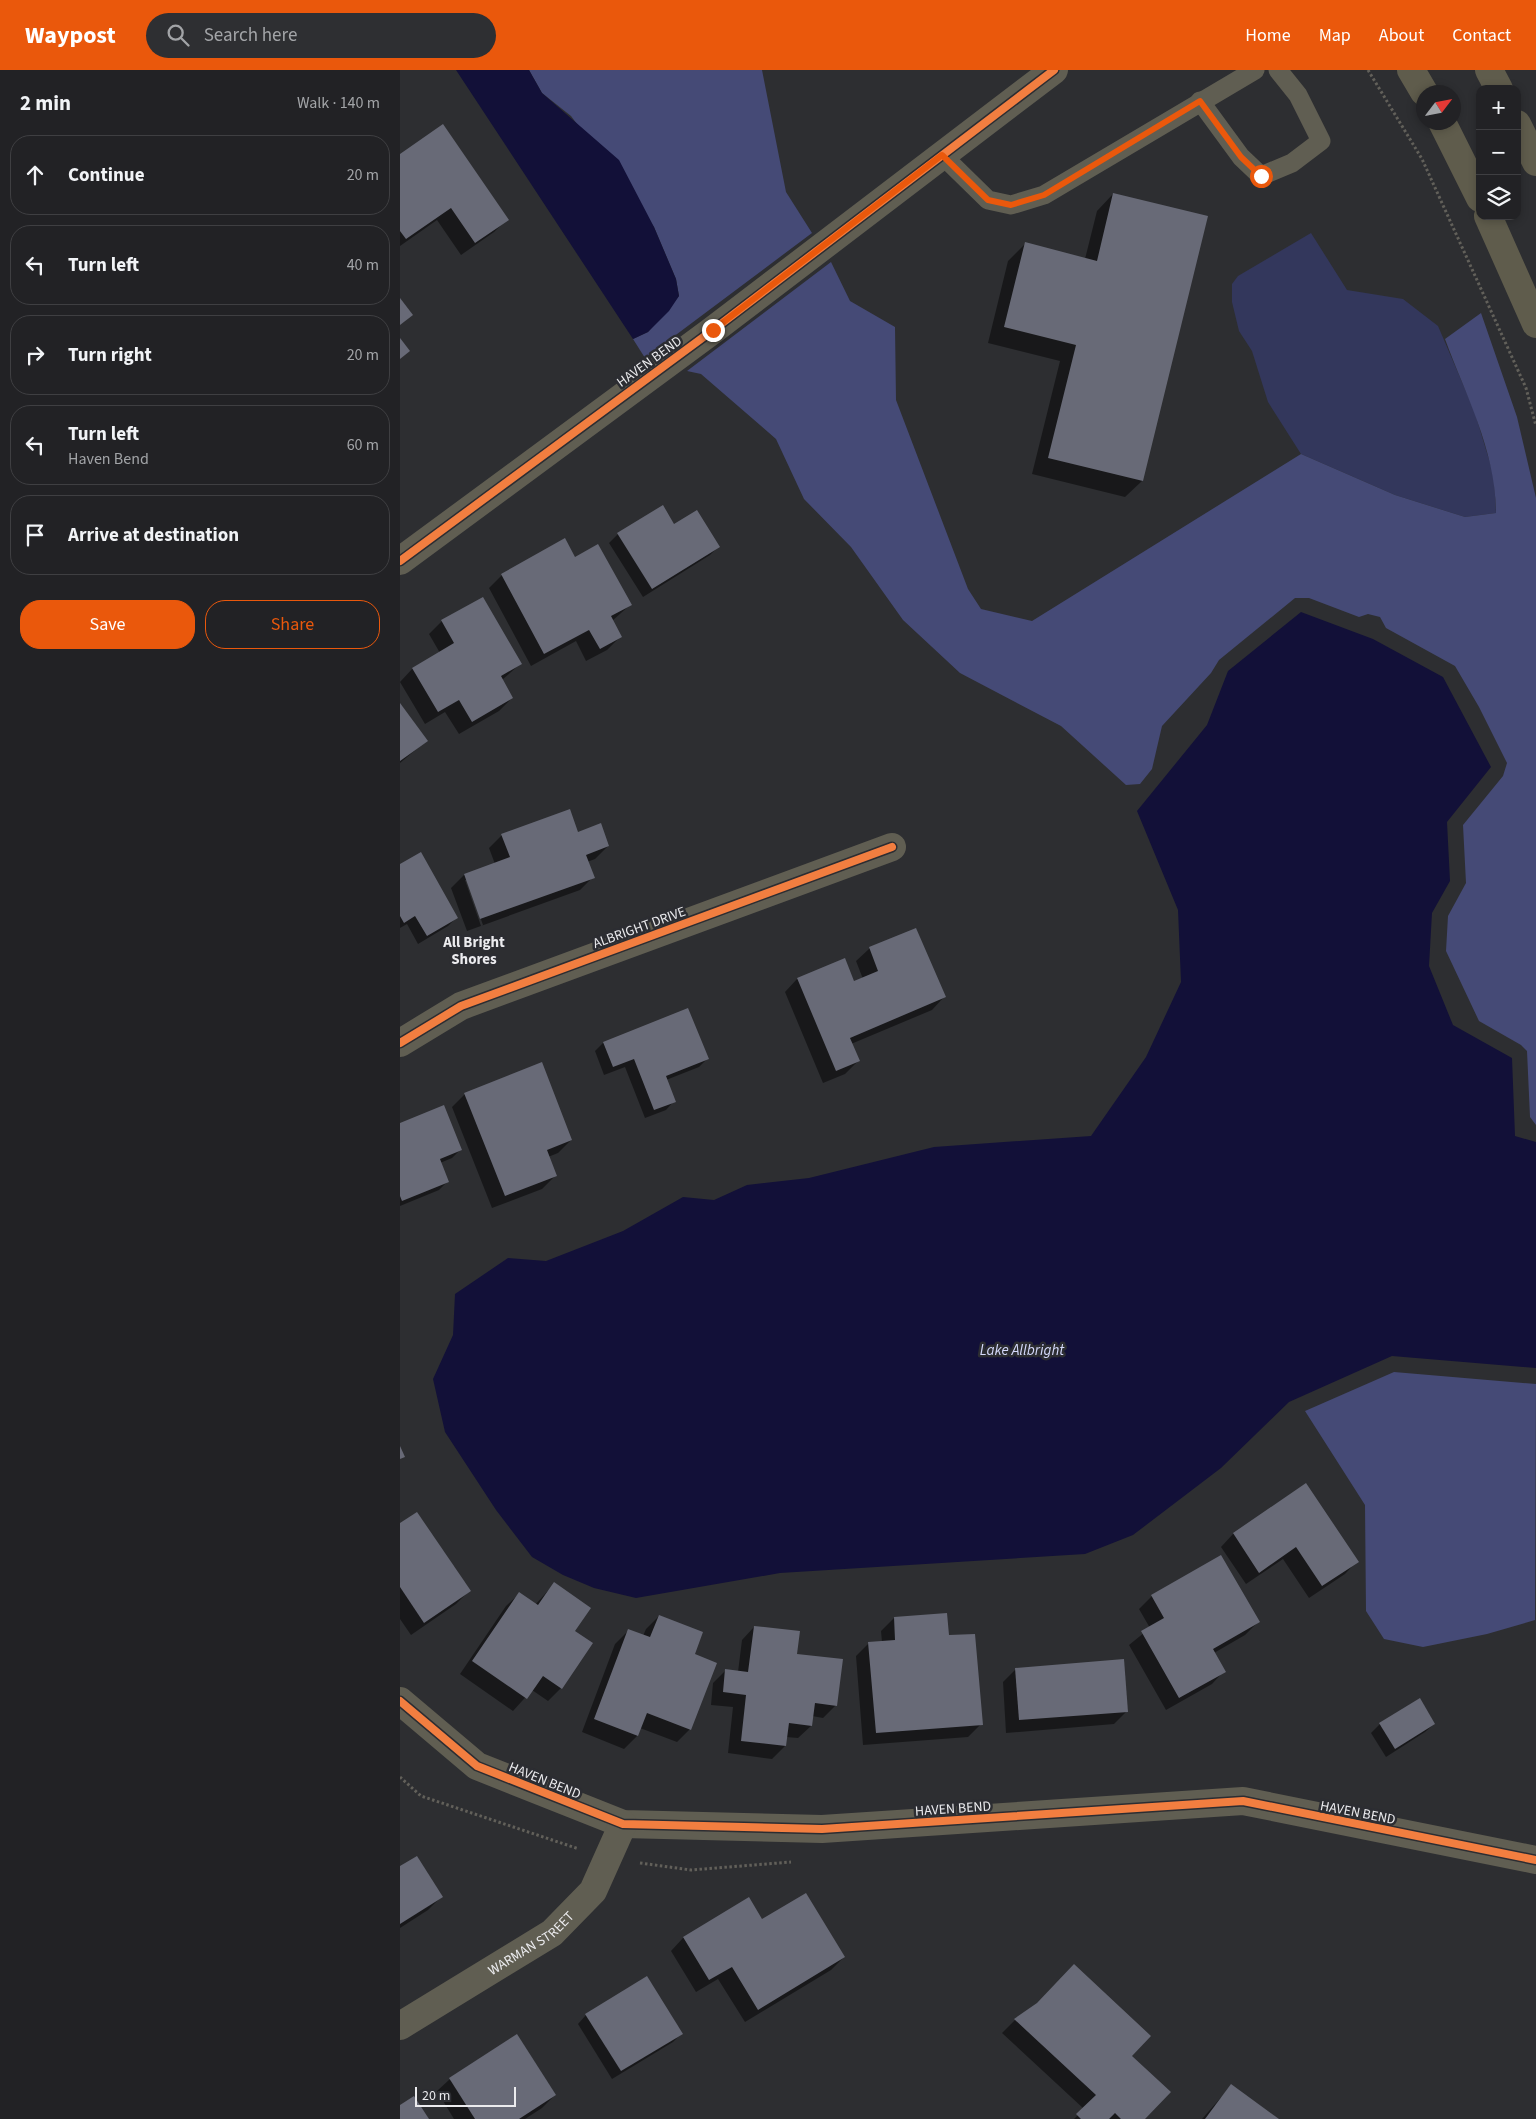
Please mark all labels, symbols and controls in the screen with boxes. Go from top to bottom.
search box [146,13,496,58]
text: Waypost [25,18,116,53]
icon: search [164,21,192,49]
text: Search here [204,22,297,49]
text: Home [1245,23,1291,48]
text: Map [1319,23,1351,48]
text: About [1379,23,1424,48]
text: Contact [1452,23,1511,48]
north arrow [1416,85,1461,130]
map controls [1476,85,1521,220]
button: + [1476,85,1521,130]
text: 2 min [20,88,71,118]
text: Walk · 140 m [297,92,380,114]
button: − [1476,130,1521,175]
icon: ahead [21,161,49,189]
text: Continue [68,162,145,189]
text: 20 m [347,164,379,186]
route start [1250,165,1273,188]
button: layers [1476,175,1521,220]
icon: left [21,251,49,279]
text: Turn left [68,252,139,279]
text: 40 m [347,254,379,276]
route end [702,319,725,342]
street label: HAVEN BEND [613,331,686,392]
icon: right [21,341,49,369]
text: Turn right [68,342,152,369]
text: 20 m [347,344,379,366]
text: Turn left [68,421,139,448]
icon: left [21,431,49,459]
text: 60 m [347,434,379,456]
text: Haven Bend [68,448,149,470]
icon: arrive [21,521,49,549]
text: Arrive at destination [68,522,239,549]
button: Save [20,600,195,649]
button: Share [205,600,380,649]
street label: ALBRIGHT DRIVE [590,902,688,954]
district label: All Bright Shores [442,932,505,970]
water label: Lake Allbright [980,1340,1065,1361]
street label: HAVEN BEND [506,1757,584,1804]
street label: HAVEN BEND [914,1796,992,1822]
street label: HAVEN BEND [1318,1796,1397,1830]
street label: WARMAN STREET [484,1907,579,1981]
scale bar [415,2084,516,2107]
text: 20 m [422,2086,450,2106]

